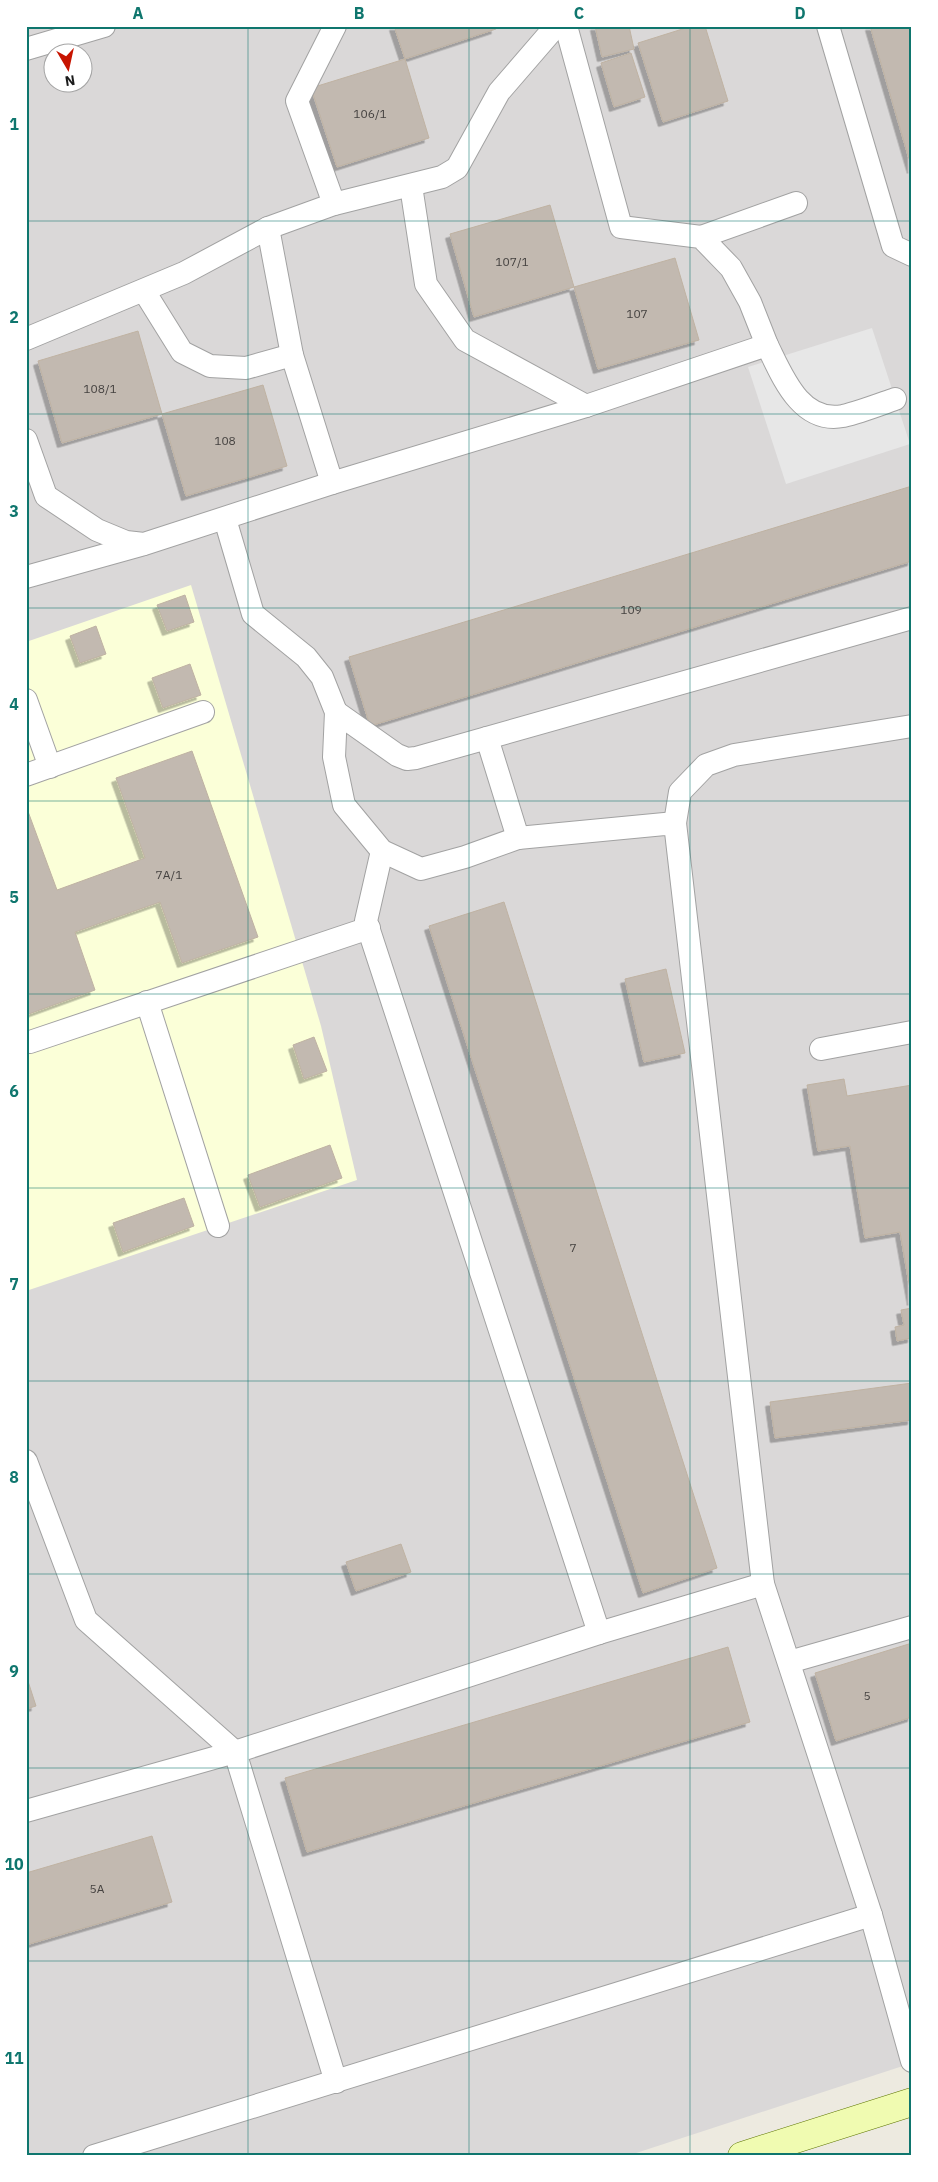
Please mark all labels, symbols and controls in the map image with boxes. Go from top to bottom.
text: A [133,3,144,23]
text: B [354,3,365,23]
text: C [574,3,584,23]
text: D [794,3,806,23]
north arrow [42,42,92,92]
text: N [64,71,76,91]
house number: 106/1 [353,106,387,121]
text: 1 [9,114,19,134]
house number: 107/1 [495,254,529,269]
house number: 107 [626,306,648,321]
text: 2 [9,307,19,327]
house number: 108/1 [83,381,117,396]
house number: 108 [214,433,236,448]
text: 3 [9,501,19,521]
house number: 109 [620,602,642,617]
text: 4 [9,694,19,714]
house number: 7А/1 [156,867,182,882]
text: 5 [9,887,19,907]
text: 6 [9,1081,19,1101]
house number: 7 [569,1240,577,1255]
text: 7 [9,1274,19,1294]
text: 8 [9,1467,19,1487]
text: 9 [9,1661,19,1681]
house number: 5 [863,1688,871,1703]
text: 10 [4,1854,24,1874]
house number: 5А [90,1881,105,1896]
text: 11 [4,2048,24,2068]

